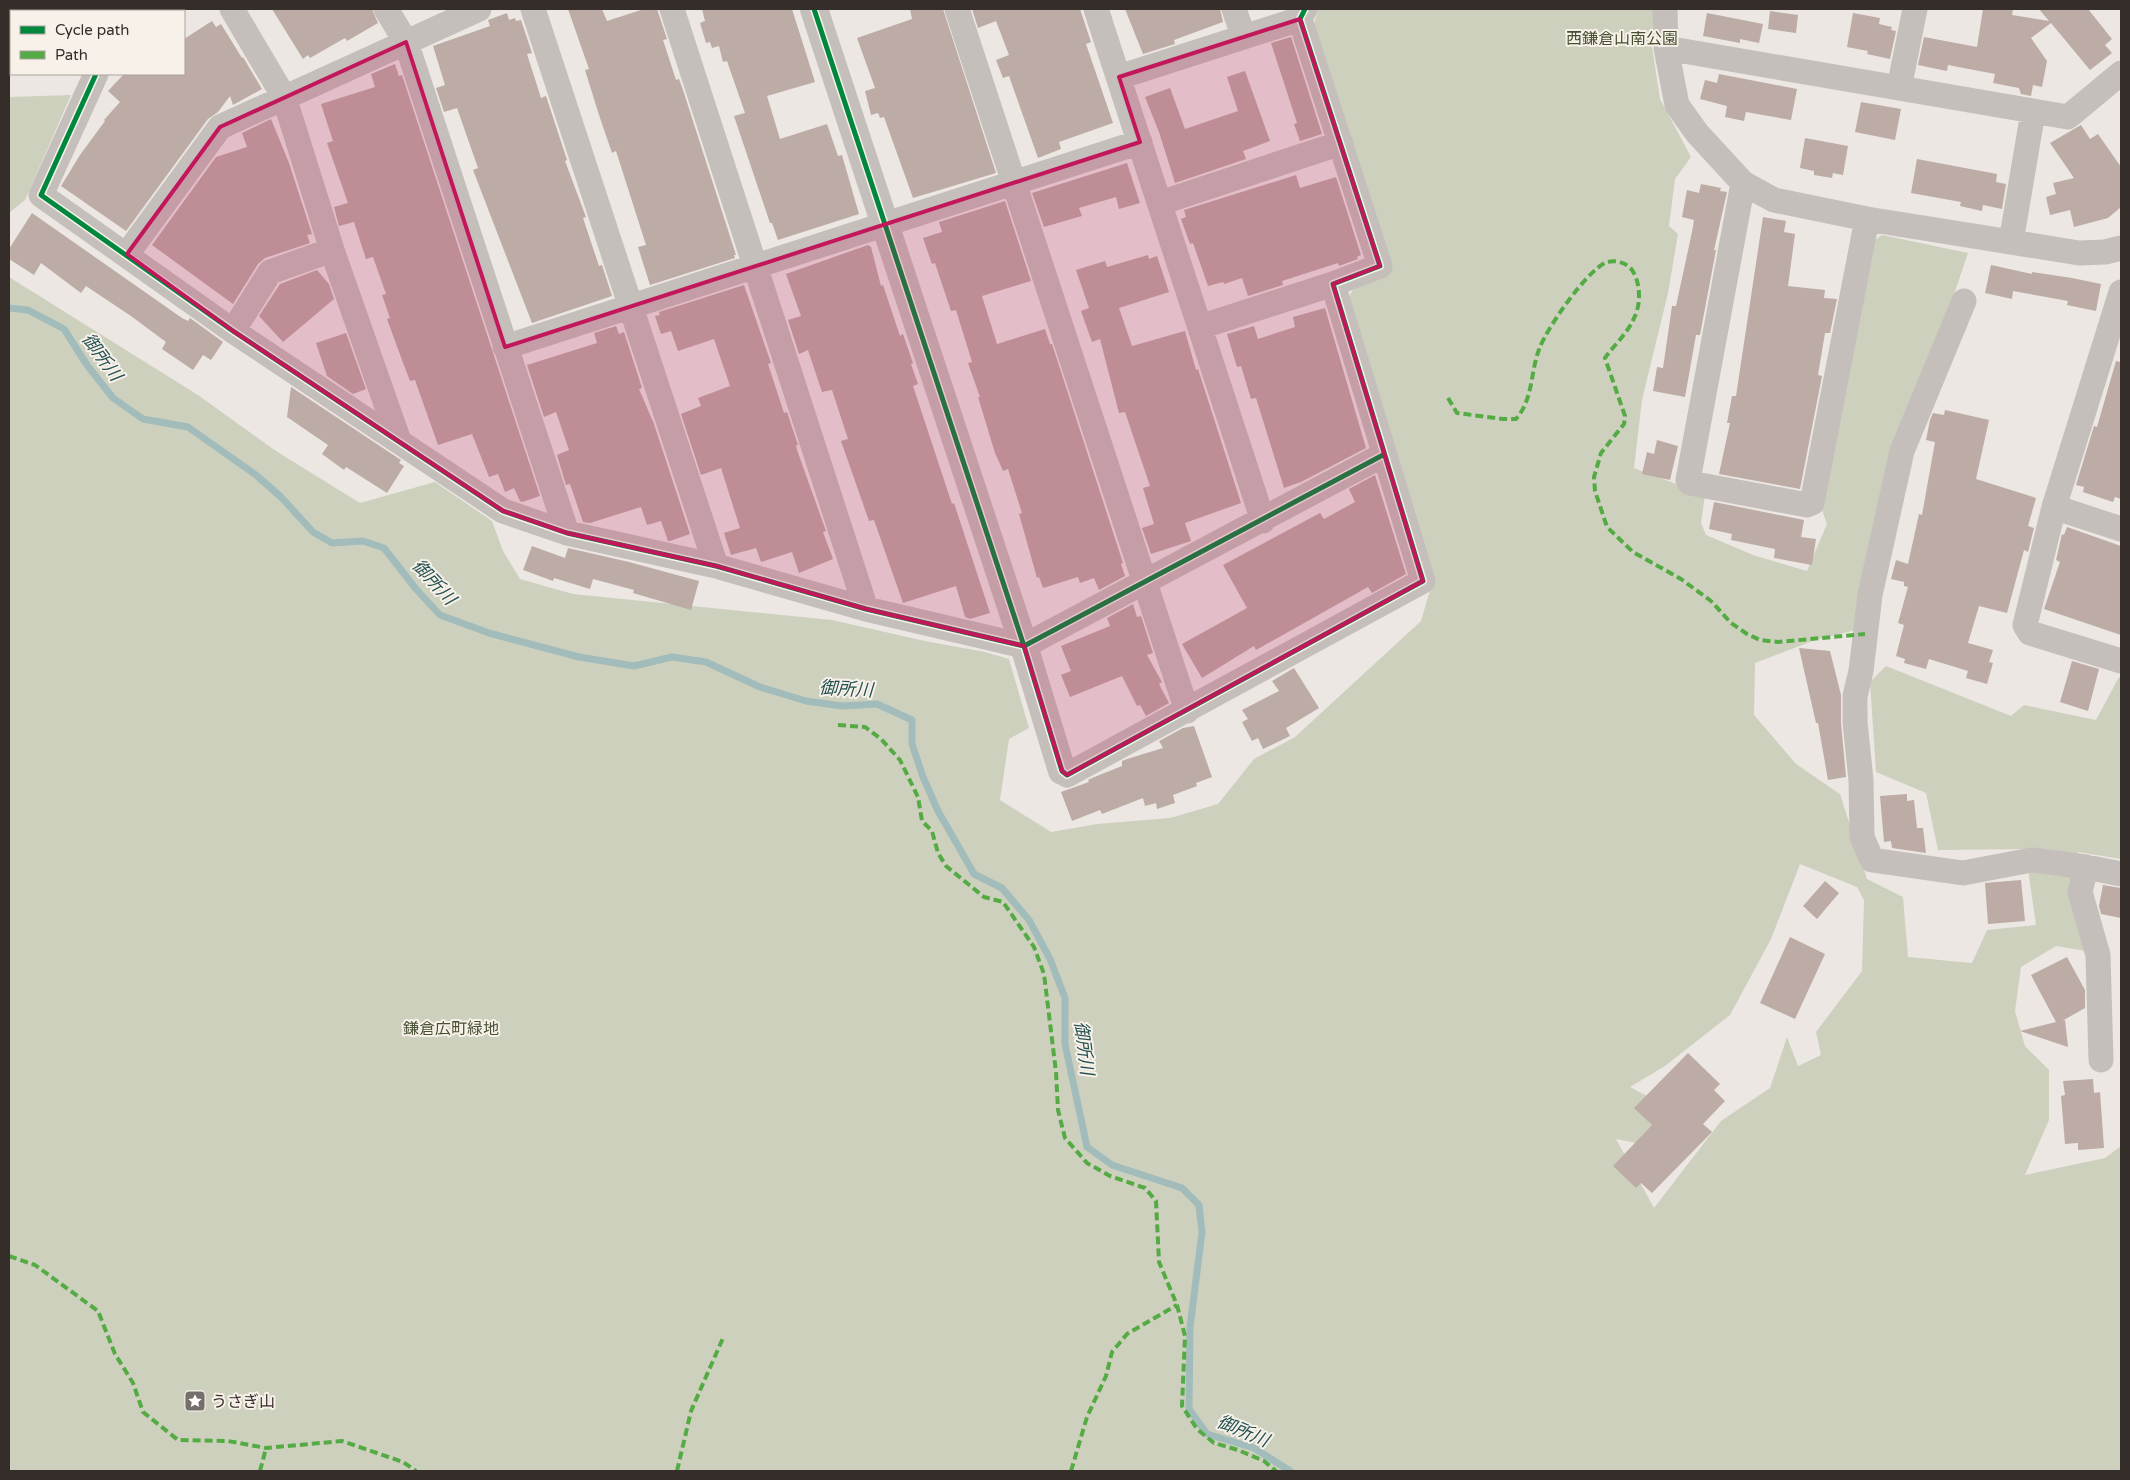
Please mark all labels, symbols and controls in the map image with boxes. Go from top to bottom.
legend [10,10,185,75]
text: Cycle path [55,21,129,39]
park label: 西鎌倉山南公園 [1566,29,1678,49]
text: Path [55,46,88,64]
water label: 御所川 [77,329,128,387]
water label: 御所川 [408,555,462,611]
water label: 御所川 [818,677,876,702]
park label: 鎌倉広町緑地 [403,1019,499,1039]
water label: 御所川 [1070,1020,1098,1078]
place icon: うさぎ山 [183,1389,207,1413]
place label: うさぎ山 [211,1392,275,1412]
water label: 御所川 [1214,1410,1274,1452]

